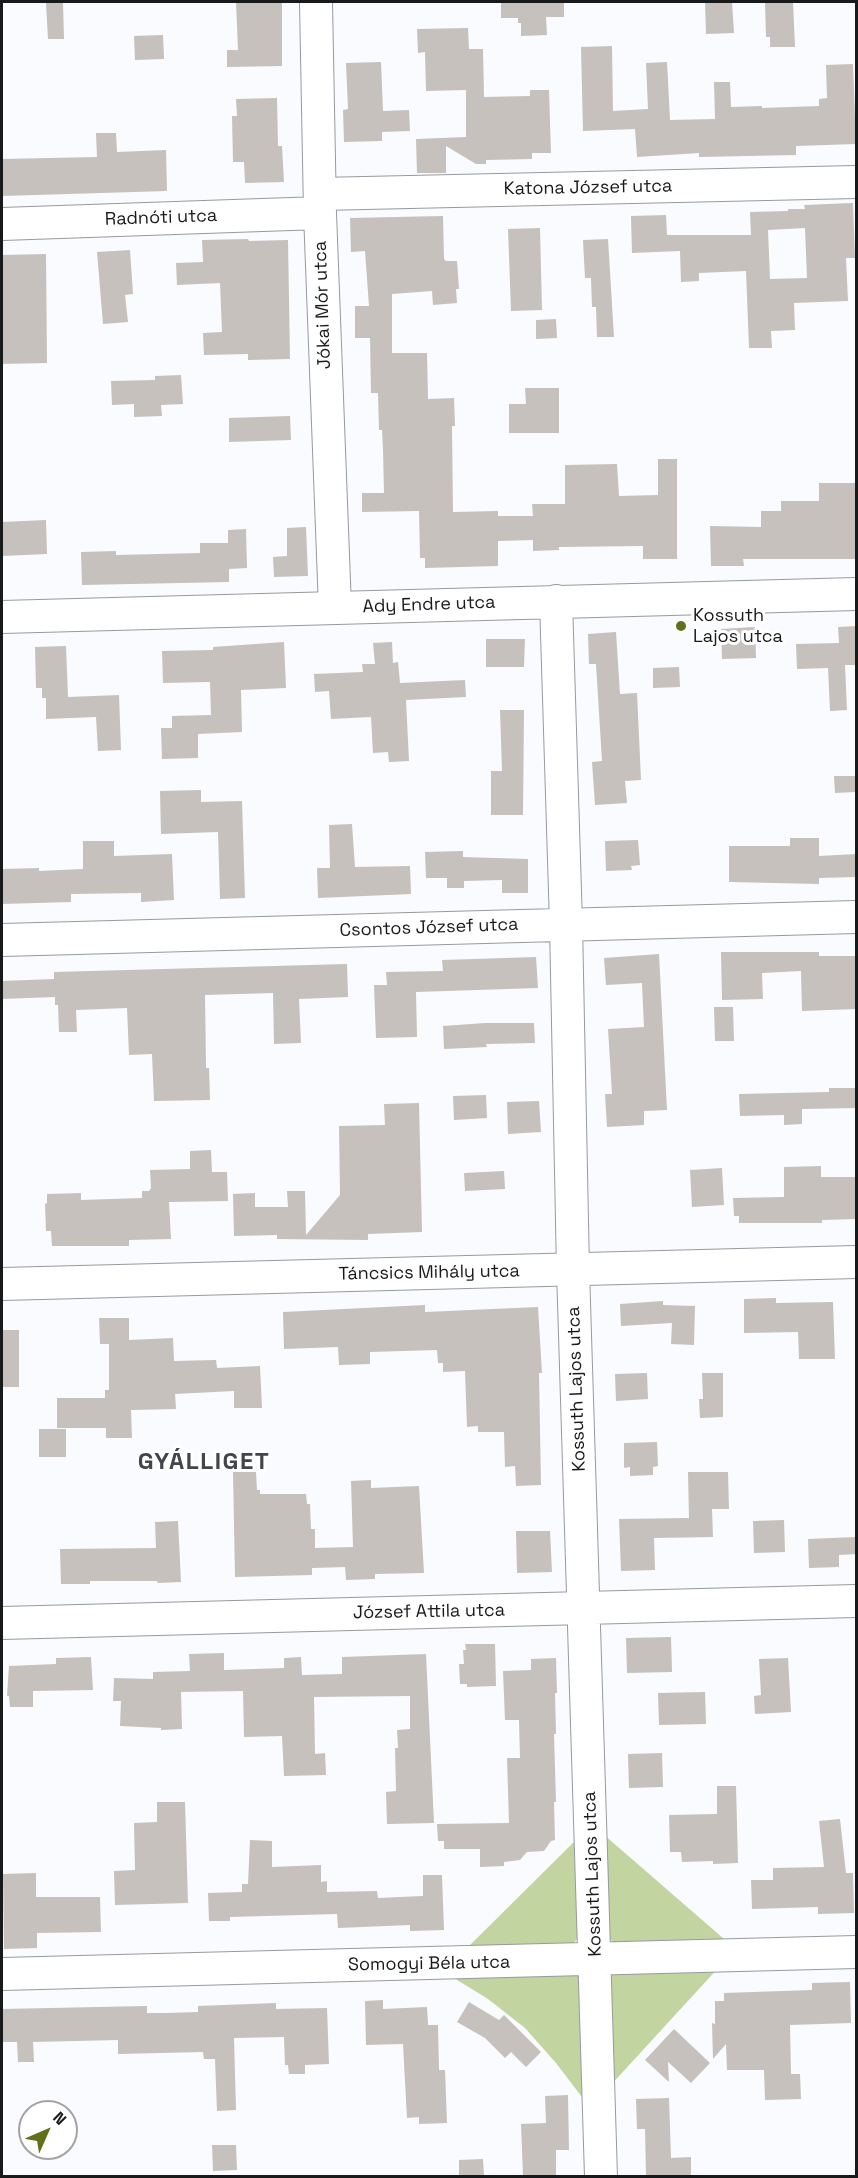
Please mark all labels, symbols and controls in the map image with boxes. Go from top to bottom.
street label: Katona József utca [503,176,673,200]
street label: Radnóti utca [105,205,217,231]
street label: Jókai Mór utca [310,240,336,370]
street label: Ady Endre utca [362,592,496,618]
place label: Kossuth Lajos utca [693,605,783,648]
marker: Kossuth Lajos utca [674,619,688,633]
street label: Csontos József utca [339,914,519,942]
street label: Táncsics Mihály utca [338,1261,520,1285]
street label: Kossuth Lajos utca [563,1306,591,1472]
district label: GYÁLLIGET [138,1448,270,1476]
street label: József Attila utca [353,1600,505,1624]
street label: Kossuth Lajos utca [579,1791,607,1957]
street label: Somogyi Béla utca [348,1952,510,1976]
north arrow [18,2100,78,2160]
text: N [48,2107,71,2130]

